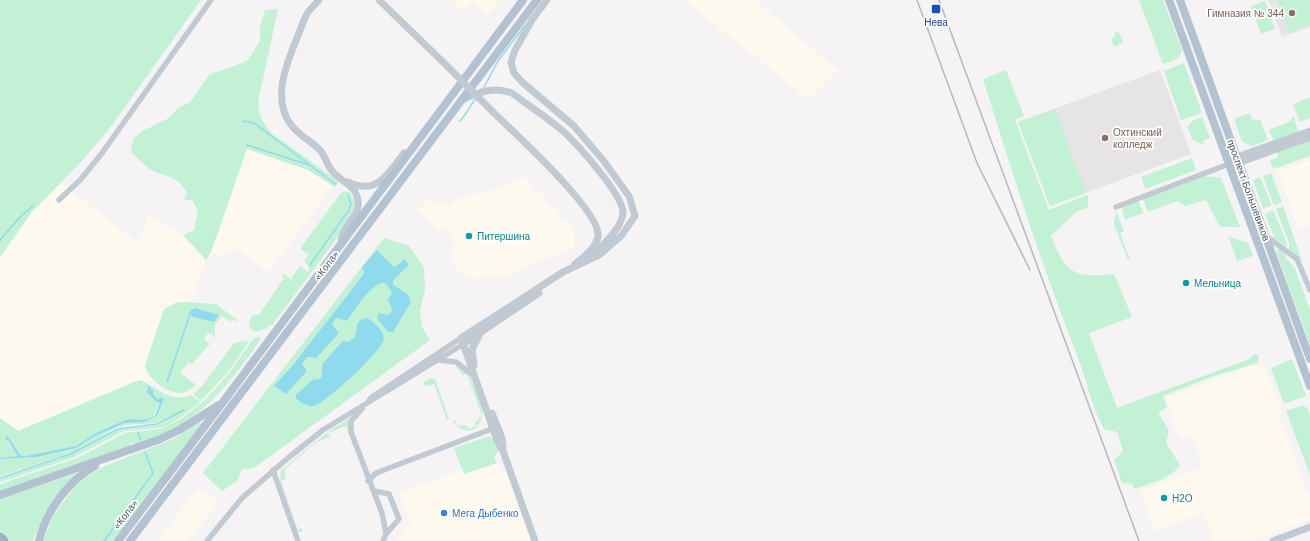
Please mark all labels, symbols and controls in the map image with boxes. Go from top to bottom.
marker: Нева [930,3,942,15]
place label: Гимназия № 344 [1207,8,1284,19]
marker: Гимназия № 344 [1287,8,1297,18]
place label: Нева [924,17,948,28]
place label: Охтинский колледж [1113,127,1162,150]
marker: Охтинский колледж [1100,133,1110,143]
street label: проспект Большевиков [1225,138,1272,242]
marker: Питершина [464,231,474,241]
place label: Питершина [477,231,530,242]
street label: «Кола» [312,248,341,282]
marker: Мельница [1181,278,1191,288]
place label: Мельница [1194,278,1242,289]
marker: H2O [1159,493,1169,503]
place label: H2O [1172,493,1193,504]
street label: «Кола» [111,497,140,531]
marker: Мега Дыбенко [439,508,449,518]
place label: Мега Дыбенко [452,508,519,519]

